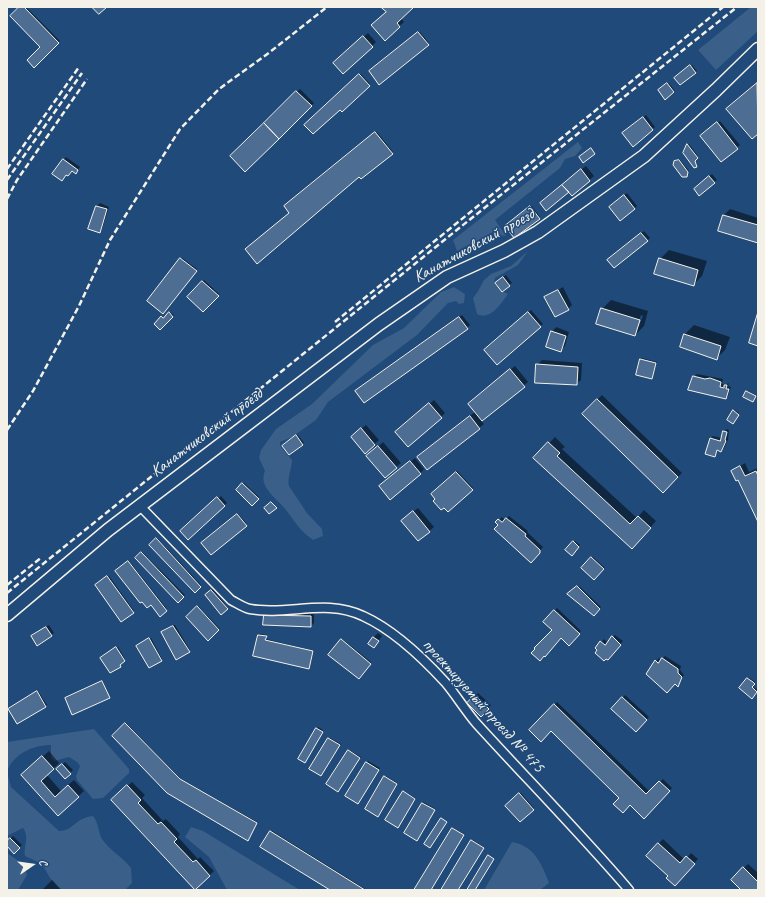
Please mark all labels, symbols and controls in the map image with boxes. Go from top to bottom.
street label: Канатчиковский проезд [410,204,538,288]
street label: Канатчиковский проезд [147,384,267,482]
street label: проектируемый проезд № 475 [418,635,548,777]
north arrow [12,845,52,885]
text: С [36,858,51,867]

